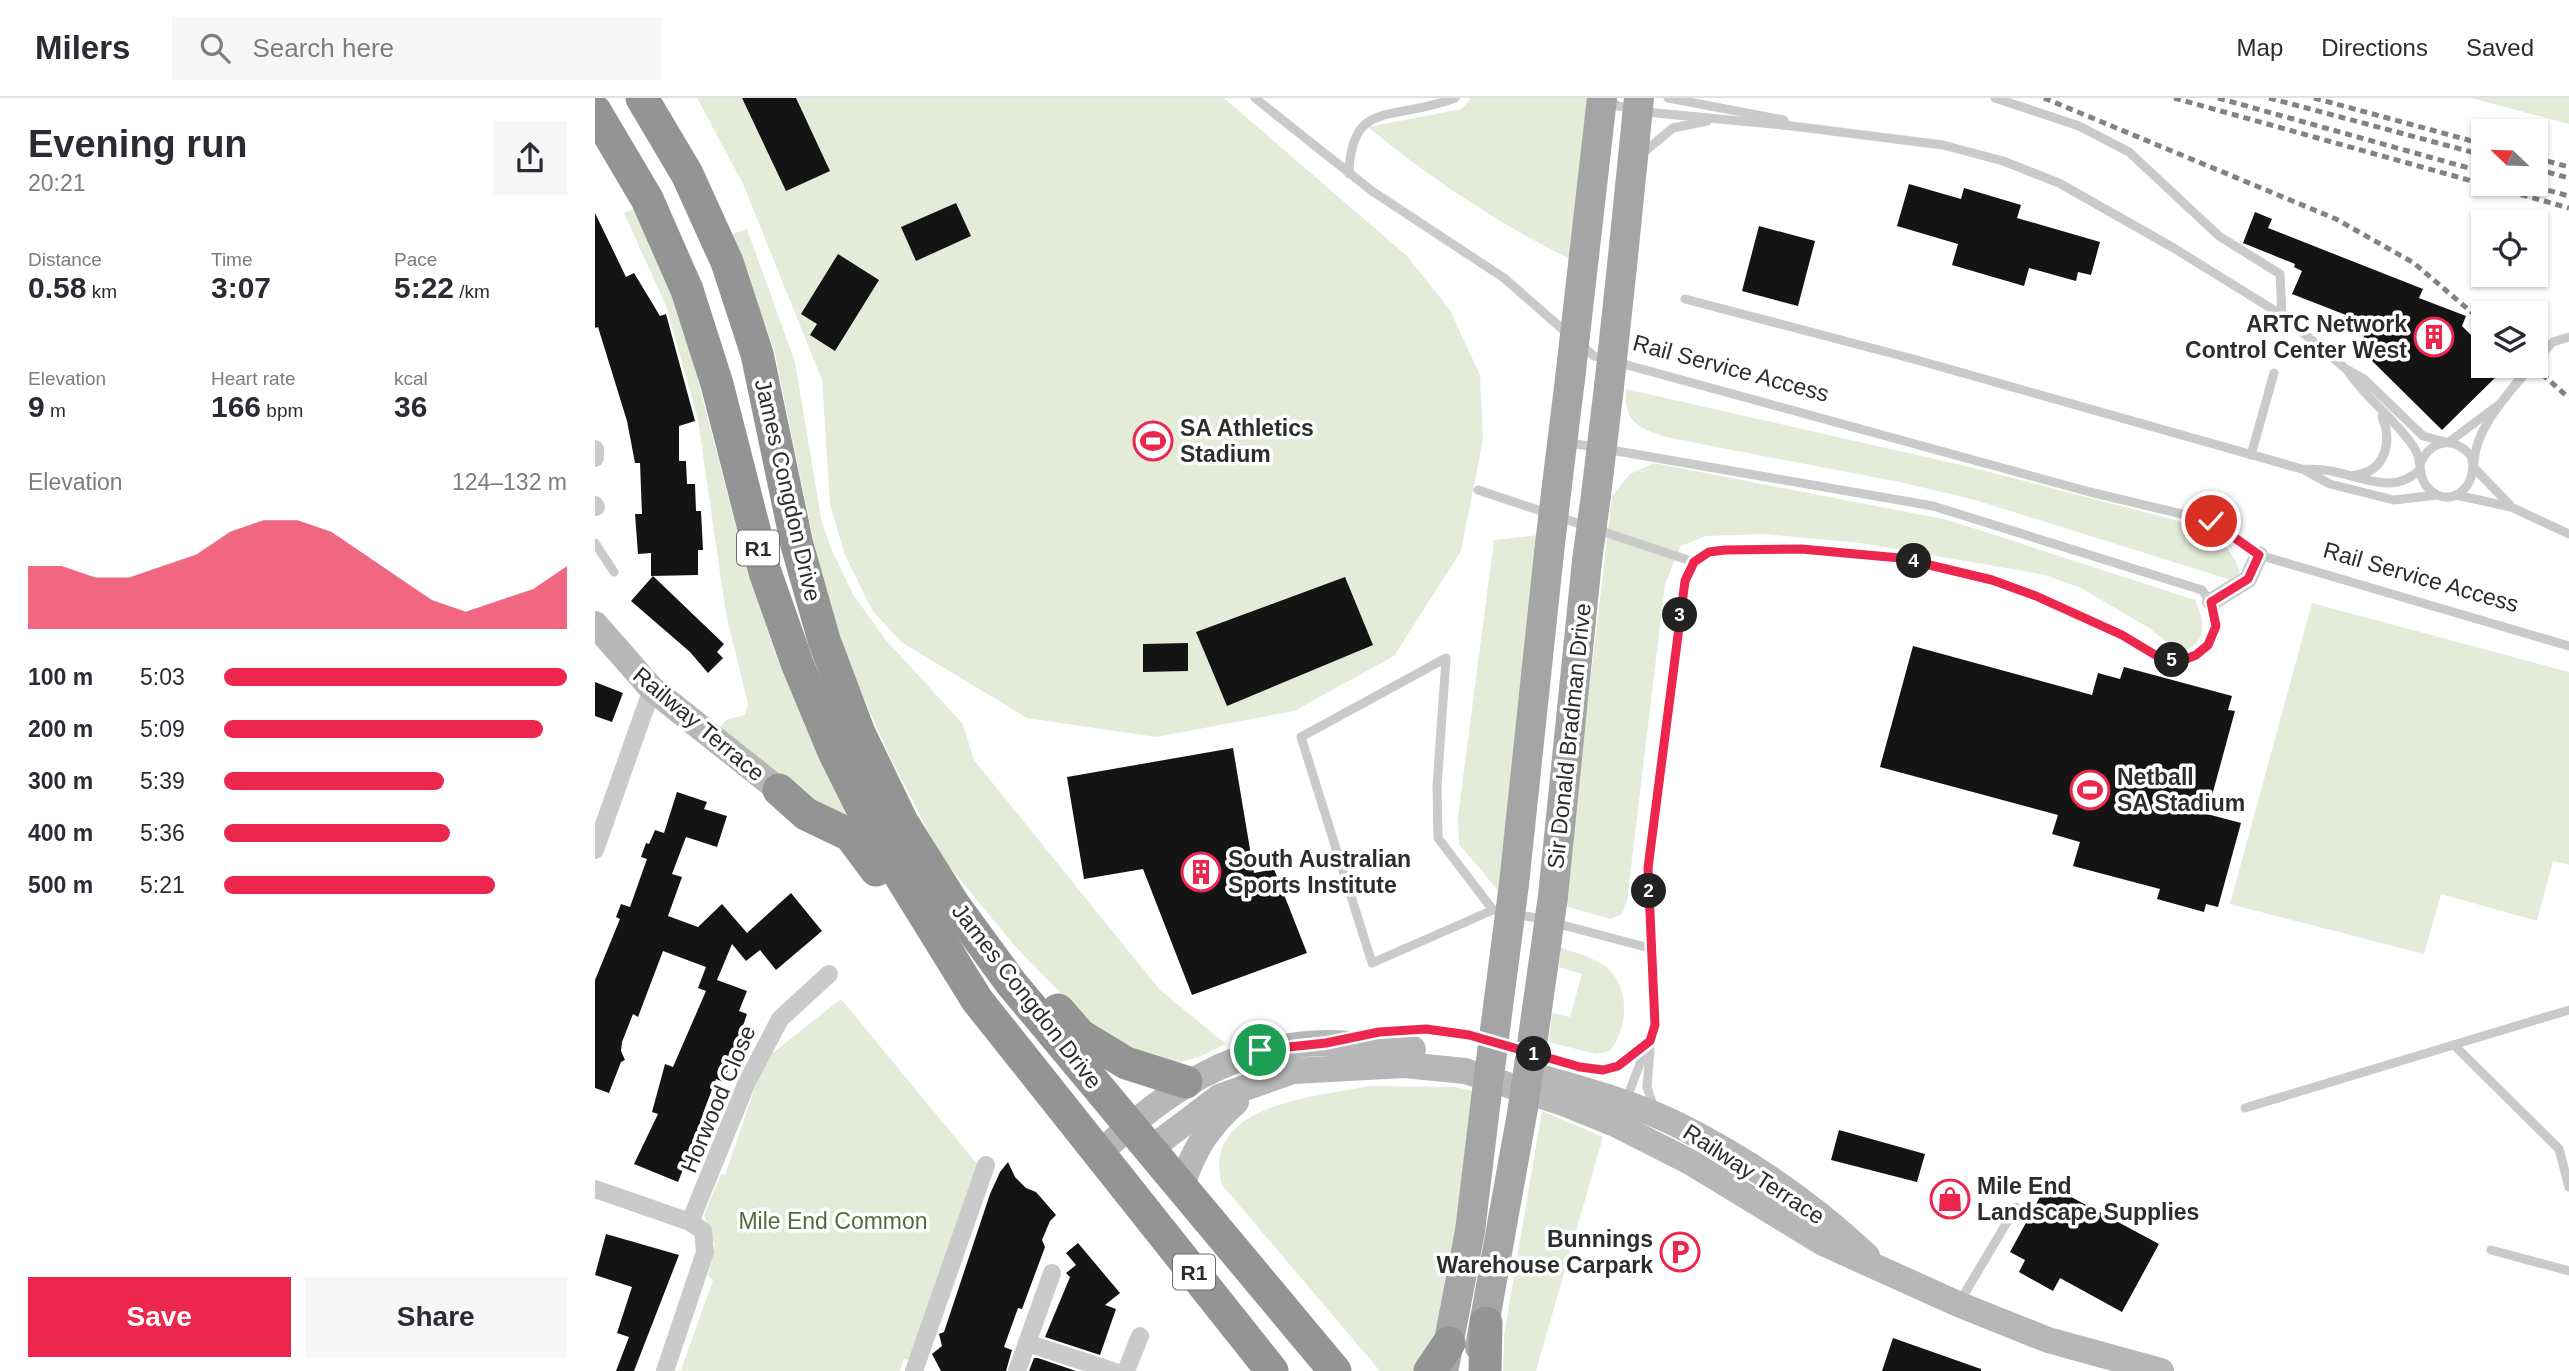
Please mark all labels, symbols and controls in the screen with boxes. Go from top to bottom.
search box [172,17,662,80]
text: Milers [35,29,130,66]
icon: search [196,29,234,67]
text: Search here [252,33,394,63]
text: Map [2237,34,2283,61]
text: Directions [2321,34,2428,61]
text: Saved [2466,34,2534,61]
north arrow [2471,119,2548,196]
map controls [2471,119,2548,378]
button: share [493,121,567,195]
text: Evening run [28,123,248,165]
text: 20:21 [28,170,86,196]
button: locate [2471,210,2548,287]
text: Distance [28,249,102,270]
text: Time [211,249,253,270]
text: Pace [394,249,437,270]
text: 0.58 [28,271,86,304]
text: 3:07 [211,271,271,304]
text: 5:22 [394,271,454,304]
text: km [86,281,117,302]
text: /km [454,281,490,302]
button: layers [2471,301,2548,378]
place label: ARTC Network Control Center West [2185,311,2407,363]
building icon: ARTC Network Control Center West [2413,316,2455,358]
street label: Rail Service Access [1630,329,1832,407]
text: Elevation [28,368,106,389]
text: Heart rate [211,368,295,389]
text: kcal [394,368,428,389]
street label: James Congdon Drive [750,376,826,604]
text: 9 [28,390,45,423]
text: 166 [211,390,261,423]
text: 36 [394,390,427,423]
text: m [45,400,66,421]
text: bpm [261,400,303,421]
place label: SA Athletics Stadium [1180,415,1314,467]
sports icon: SA Athletics Stadium [1132,420,1174,462]
text: Elevation [28,469,123,495]
text: 124–132 m [452,469,567,495]
pin [2181,491,2241,551]
icon: check [2192,502,2230,540]
road number: R1 [737,531,779,566]
street label: Rail Service Access [2320,537,2522,617]
pin: 4 [1897,544,1931,578]
text: 4 [1908,550,1919,571]
pin: 3 [1663,598,1697,632]
street label: Sir Donald Bradman Drive [1542,602,1596,870]
text: 3 [1674,604,1685,625]
pin: 5 [2155,642,2189,678]
text: 5 [2166,649,2177,670]
street label: Railway Terrace [628,662,770,786]
text: 100 m [28,664,93,690]
text: 5:03 [140,664,185,690]
text: 200 m [28,716,93,742]
text: 5:09 [140,716,185,742]
place label: Netball SA Stadium [2117,764,2245,816]
text: 300 m [28,768,93,794]
text: 5:39 [140,768,185,794]
sports icon: Netball SA Stadium [2069,769,2111,811]
text: 400 m [28,820,93,846]
text: 5:36 [140,820,185,846]
place label: South Australian Sports Institute [1228,846,1411,898]
building icon: South Australian Sports Institute [1180,851,1222,893]
text: 500 m [28,872,93,898]
text: 5:21 [140,872,185,898]
pin: 2 [1631,874,1667,908]
text: 2 [1643,880,1654,901]
street label: James Congdon Drive [947,898,1107,1094]
pin [1230,1020,1290,1080]
street label: Horwood Close [675,1022,761,1176]
icon: arrive [1241,1031,1279,1069]
pin: 1 [1517,1037,1551,1072]
text: 1 [1528,1043,1539,1064]
street label: Railway Terrace [1678,1119,1830,1229]
place label: Mile End Landscape Supplies [1977,1173,2199,1225]
shop icon: Mile End Landscape Supplies [1929,1178,1971,1220]
park label: Mile End Common [738,1208,928,1234]
place label: Bunnings Warehouse Carpark [1437,1226,1653,1278]
parking icon: Bunnings Warehouse Carpark [1659,1231,1701,1273]
road number: R1 [1173,1254,1215,1290]
button: Save [28,1277,291,1357]
button: Share [305,1277,567,1357]

